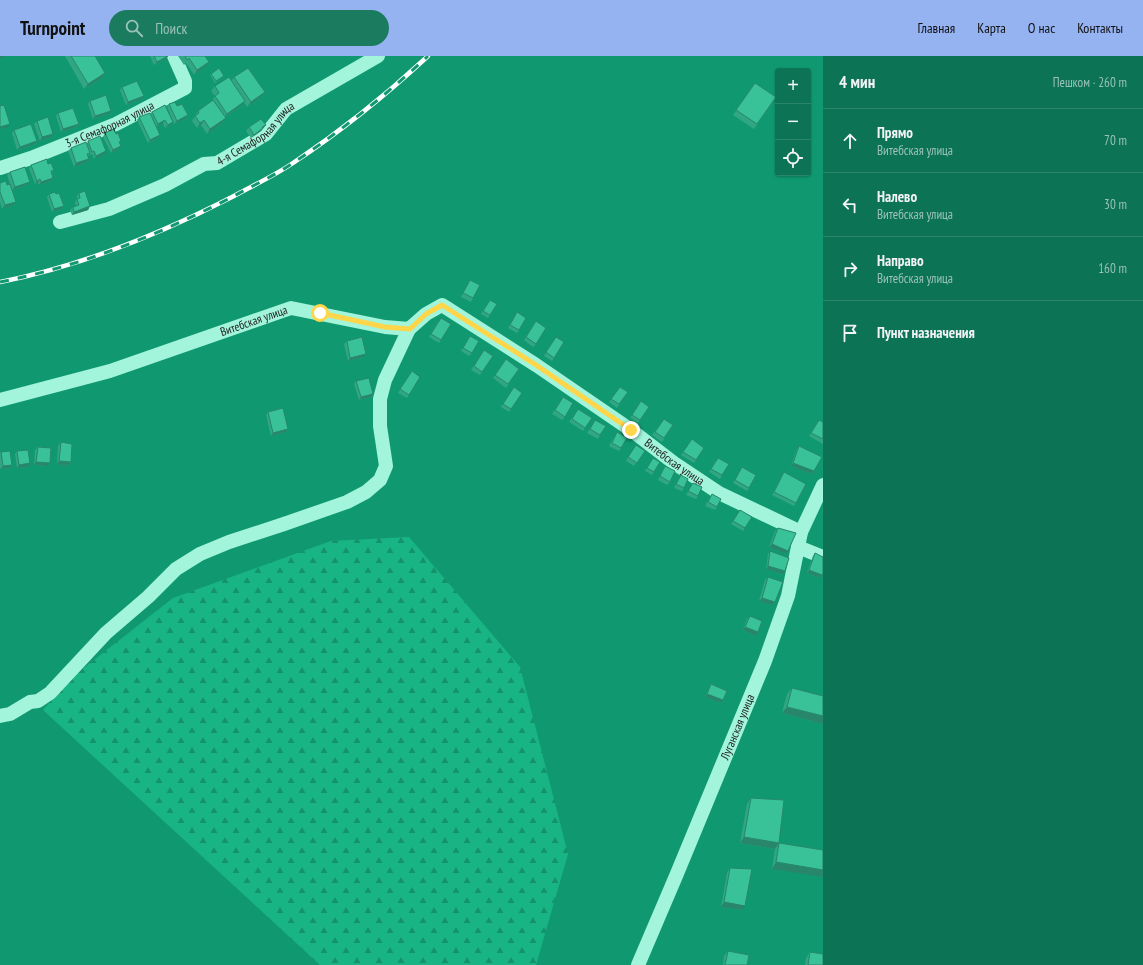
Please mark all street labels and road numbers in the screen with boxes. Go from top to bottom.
street label: 3-я Семафорная улица [63,97,157,151]
street label: 4-я Семафорная улица [214,98,297,169]
street label: Витебская улица [218,302,289,339]
street label: Витебская улица [642,435,708,488]
street label: Луганская улица [717,692,758,763]

